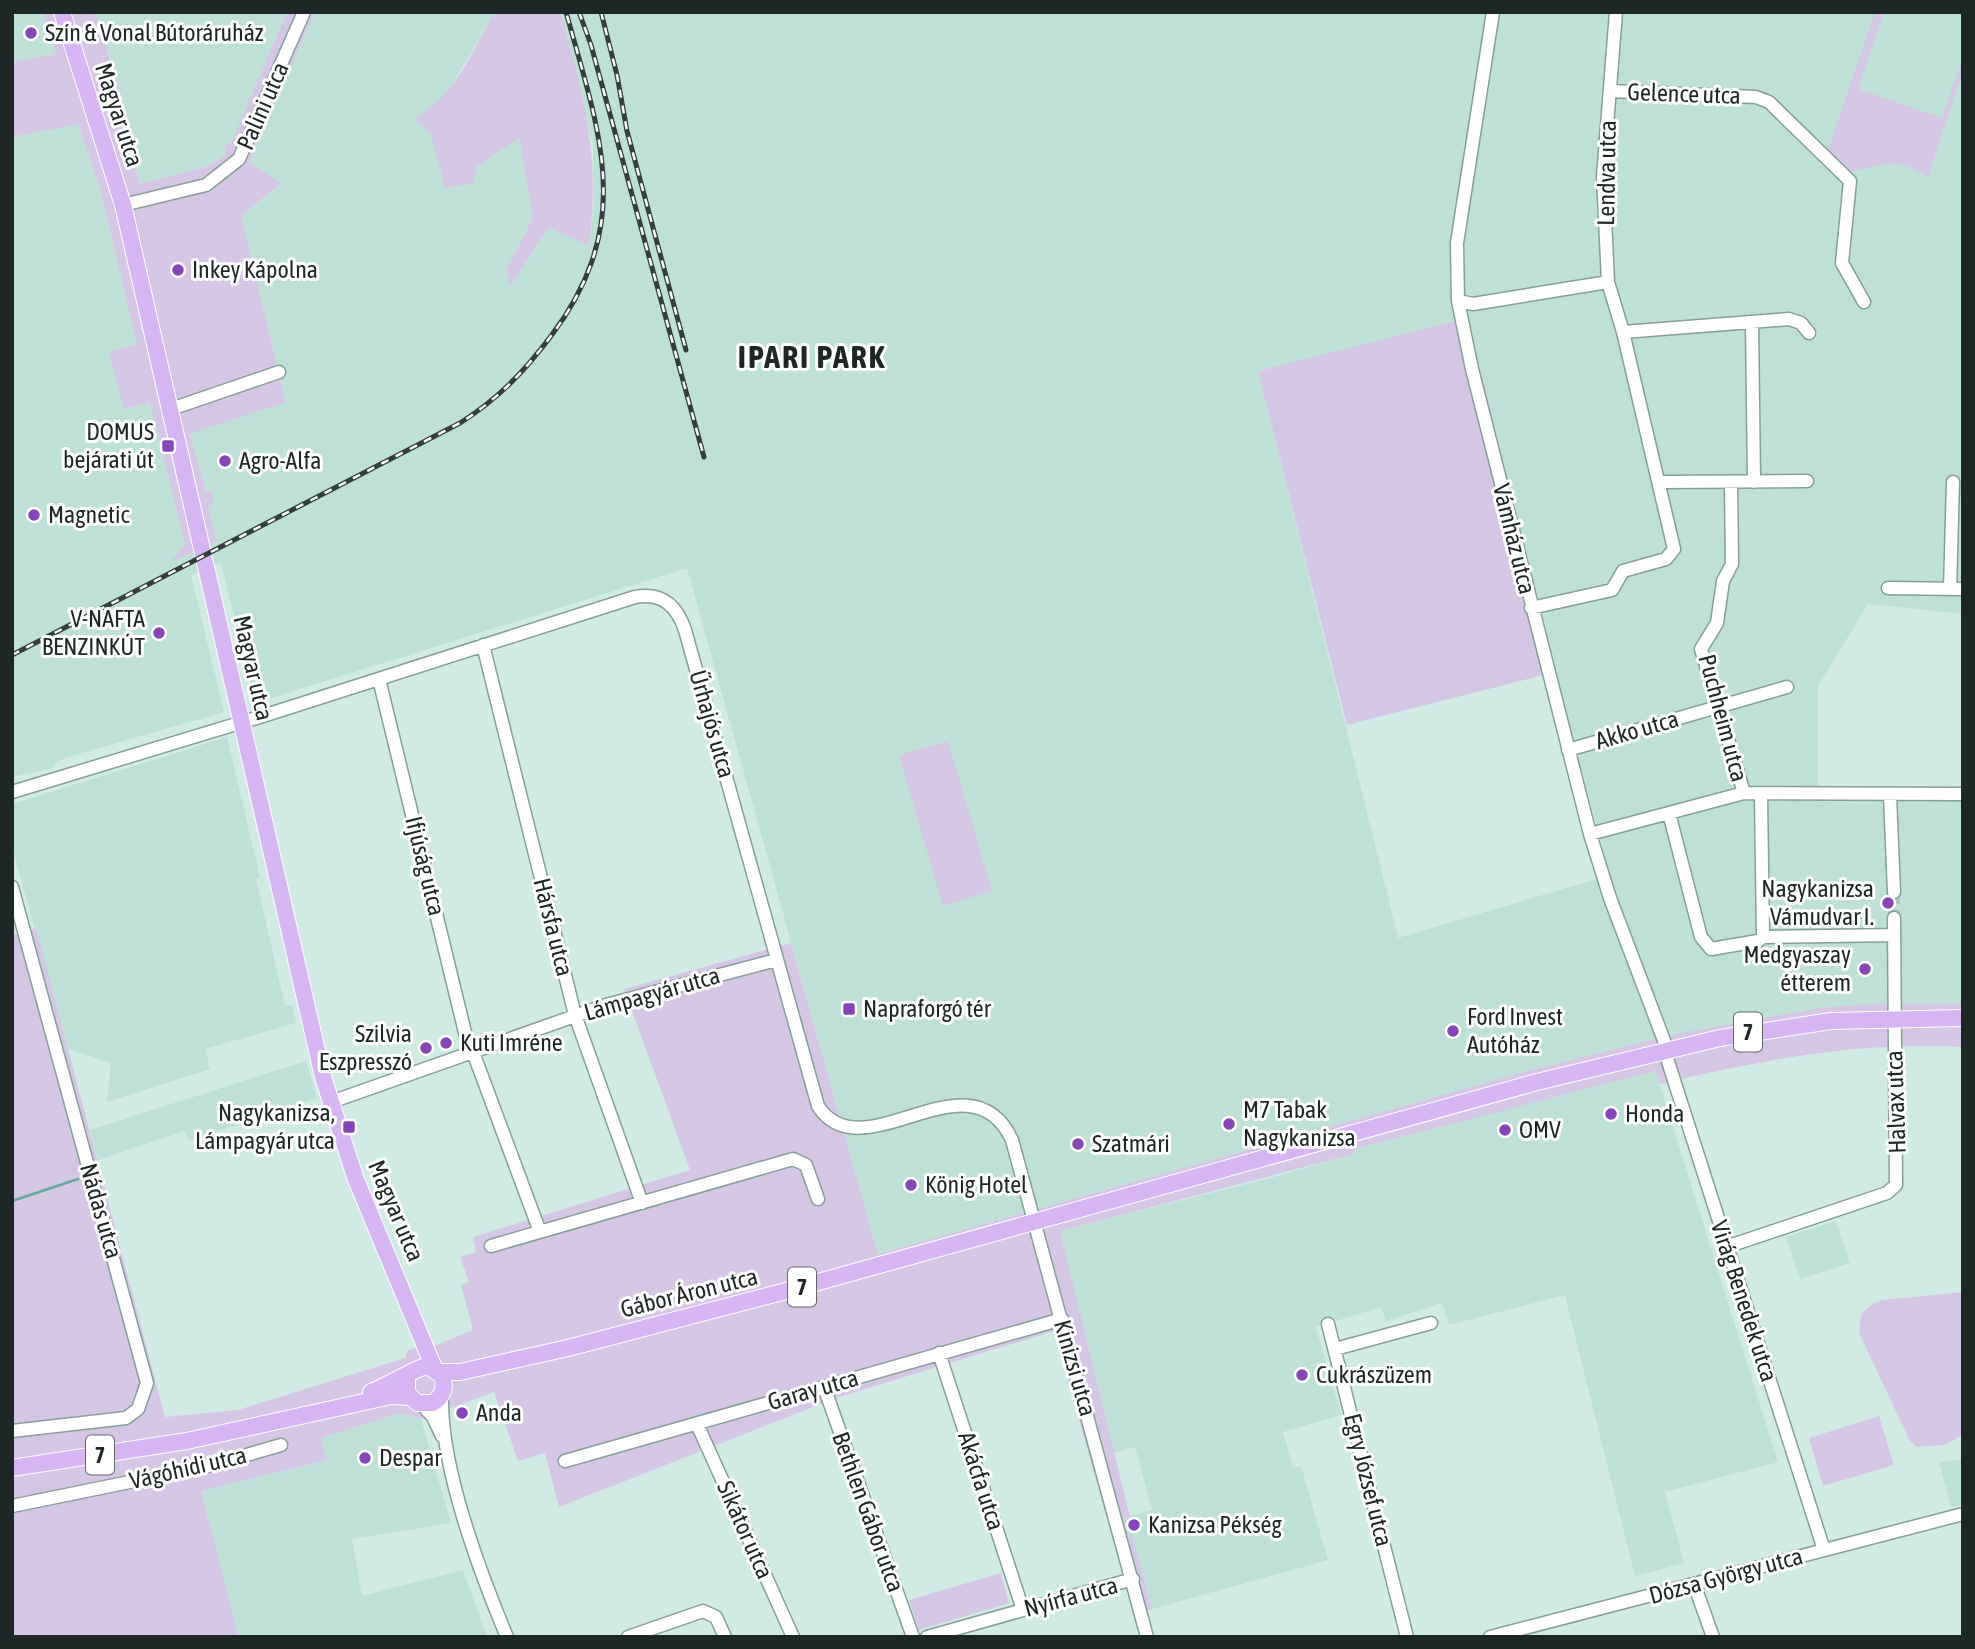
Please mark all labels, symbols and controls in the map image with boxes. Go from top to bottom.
place label: Szín & Vonal Bútoráruház [45,19,264,46]
marker: Szín & Vonal Bútoráruház [23,25,39,41]
street label: Palini utca [231,58,294,154]
street label: Magyar utca [90,60,149,170]
street label: Gelence utca [1627,78,1741,109]
street label: Lendva utca [1592,120,1621,226]
place label: Inkey Kápolna [192,256,318,283]
marker: Inkey Kápolna [170,262,186,278]
district label: IPARI PARK [738,338,886,375]
place label: DOMUS bejárati út [63,418,154,473]
marker: DOMUS bejárati út [160,438,176,454]
place label: Agro-Alfa [239,447,321,474]
marker: Agro-Alfa [217,453,233,469]
street label: Vámház utca [1488,481,1541,597]
place label: Magnetic [48,501,130,528]
marker: Magnetic [26,507,42,523]
place label: V-NAFTA BENZINKÚT [42,605,145,660]
street label: Magyar utca [228,613,279,723]
marker: V-NAFTA BENZINKÚT [151,625,167,641]
street label: Puchheim utca [1694,651,1753,785]
street label: Űrhajós utca [684,667,741,781]
street label: Akko utca [1592,705,1682,754]
street label: Ifjúság utca [400,813,451,918]
street label: Hársfa utca [528,875,579,979]
place label: Nagykanizsa Vámudvar I. [1761,875,1874,930]
marker: Nagykanizsa Vámudvar I. [1880,895,1896,911]
place label: Medgyaszay étterem [1743,941,1851,996]
street label: Lámpagyár utca [581,961,723,1026]
marker: Medgyaszay étterem [1857,961,1873,977]
place label: Napraforgó tér [863,995,992,1022]
marker: Napraforgó tér [841,1001,857,1017]
place label: Ford Invest Autóház [1467,1003,1563,1058]
road number: 7 [1734,1012,1762,1051]
place label: Szilvia Eszpresszó [319,1020,412,1075]
marker: Ford Invest Autóház [1445,1023,1461,1039]
place label: Kuti Imréne [460,1029,563,1056]
marker: Kuti Imréne [438,1035,454,1051]
marker: Szilvia Eszpresszó [418,1040,434,1056]
street label: Halvax utca [1880,1050,1911,1154]
place label: M7 Tabak Nagykanizsa [1243,1096,1356,1151]
place label: Nagykanizsa, Lámpagyár utca [195,1099,335,1154]
place label: Honda [1625,1100,1684,1127]
marker: Honda [1603,1106,1619,1122]
marker: M7 Tabak Nagykanizsa [1221,1116,1237,1132]
place label: OMV [1519,1116,1561,1143]
marker: Nagykanizsa, Lámpagyár utca [341,1119,357,1135]
marker: OMV [1497,1122,1513,1138]
place label: Szatmári [1092,1130,1170,1157]
marker: Szatmári [1070,1136,1086,1152]
street label: Magyar utca [363,1156,430,1265]
street label: Nádas utca [75,1160,128,1262]
place label: König Hotel [925,1171,1028,1198]
marker: König Hotel [903,1177,919,1193]
street label: Virág Benedek utca [1706,1217,1783,1385]
street label: Gábor Áron utca [618,1262,760,1323]
road number: 7 [788,1268,816,1306]
street label: Kinizsi utca [1049,1317,1102,1419]
place label: Cukrászüzem [1316,1361,1432,1388]
street label: Garay utca [764,1364,861,1415]
marker: Cukrászüzem [1294,1367,1310,1383]
place label: Anda [476,1399,522,1426]
marker: Anda [454,1405,470,1421]
street label: Egry József utca [1339,1411,1398,1549]
street label: Bethlen Gábor utca [827,1428,910,1595]
street label: Akácfa utca [953,1428,1010,1533]
road number: 7 [86,1436,114,1474]
street label: Vágóhídi utca [127,1441,249,1494]
place label: Despar [379,1444,442,1471]
marker: Despar [357,1450,373,1466]
street label: Sikátor utca [712,1477,779,1583]
place label: Kanizsa Pékség [1148,1511,1283,1538]
marker: Kanizsa Pékség [1126,1517,1142,1533]
street label: Dózsa György utca [1646,1542,1806,1609]
street label: Nyírfa utca [1021,1571,1121,1622]

